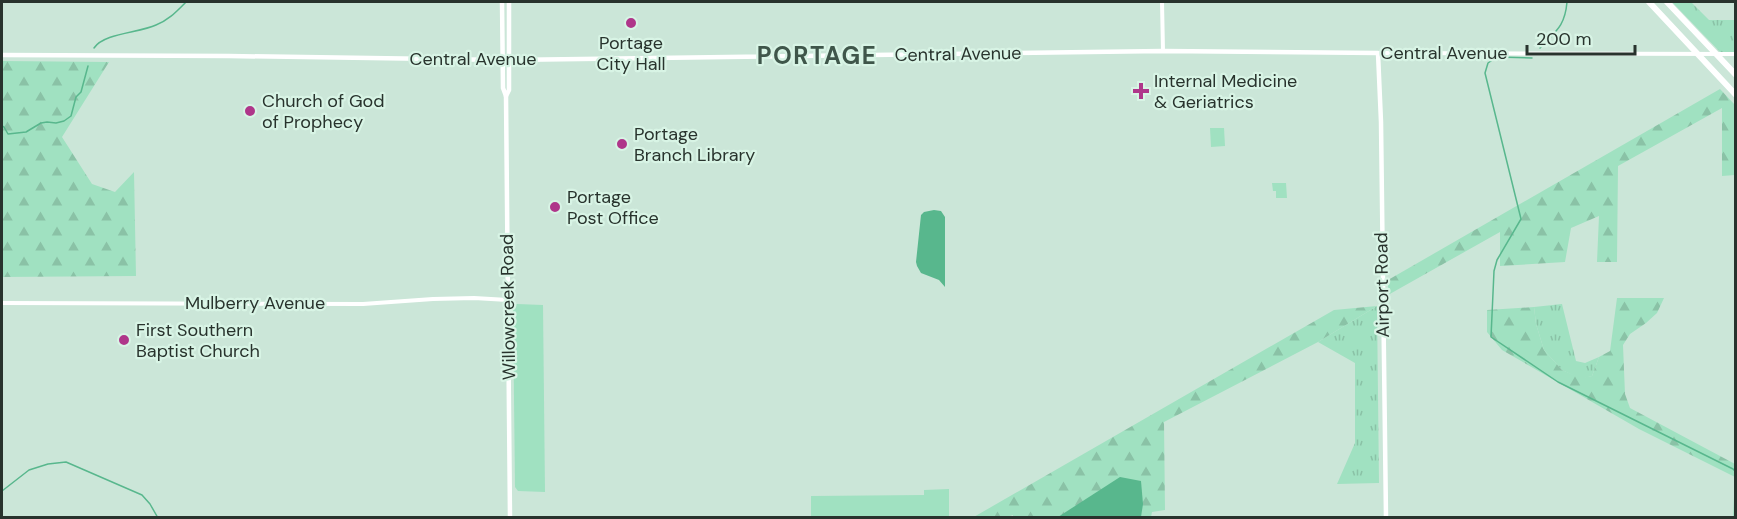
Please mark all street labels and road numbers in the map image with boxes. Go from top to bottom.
street label: Central Avenue [894,41,1022,67]
street label: Central Avenue [1381,41,1507,65]
street label: Central Avenue [410,47,536,71]
street label: Airport Road [1369,232,1395,338]
street label: Willowcreek Road [495,234,521,380]
street label: Mulberry Avenue [185,291,325,315]

